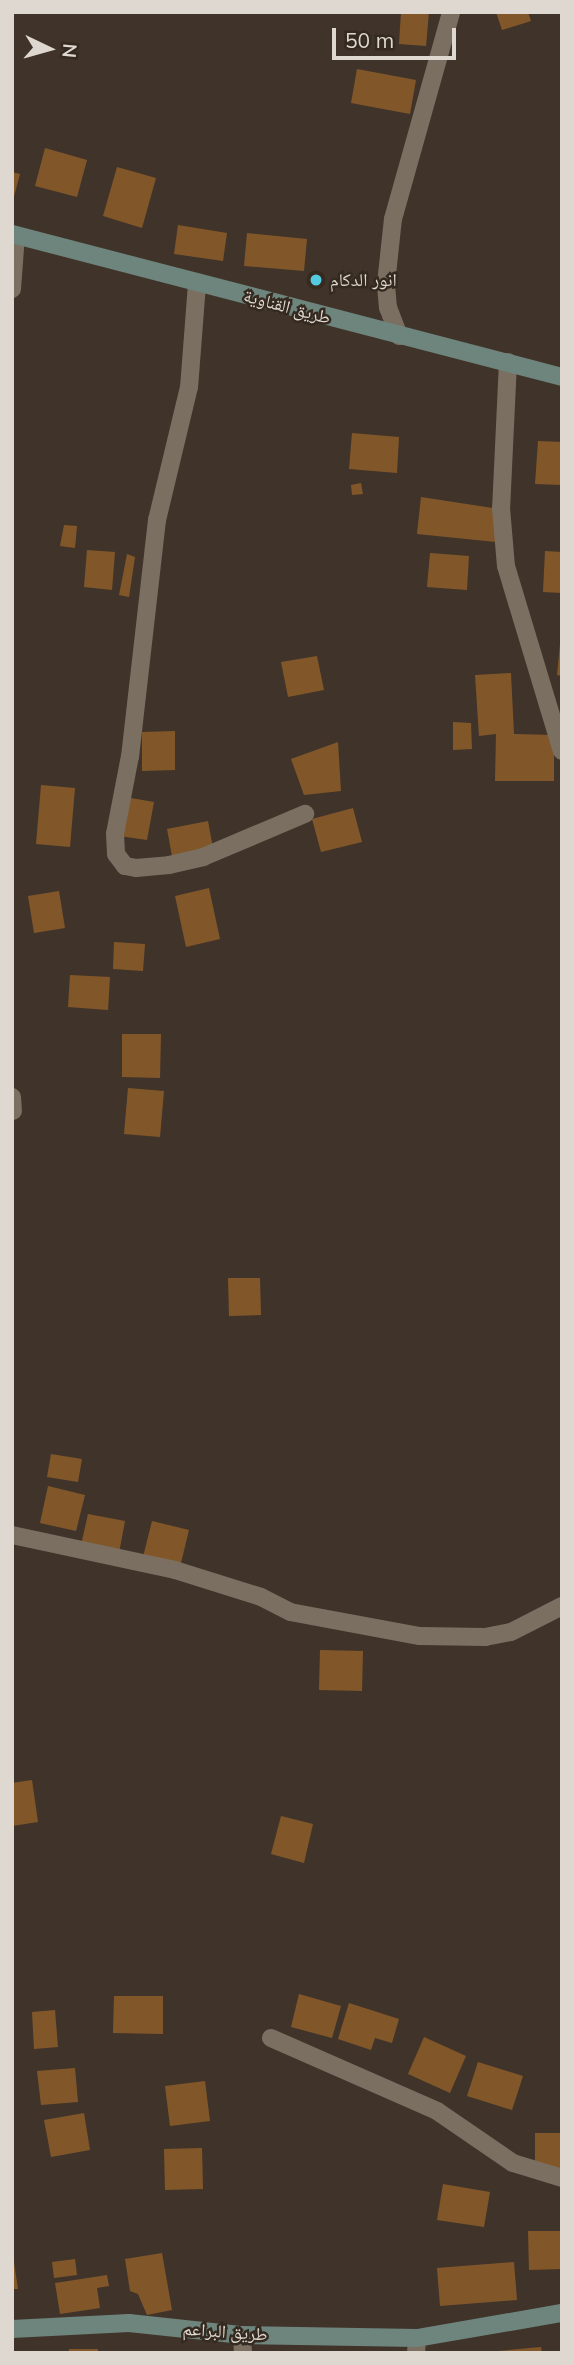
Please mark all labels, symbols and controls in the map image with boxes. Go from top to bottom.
north arrow [14,14,84,84]
scale bar [336,14,460,58]
text: 50 m [345,27,394,53]
text: N [57,43,83,59]
place label: انور الدكام [330,269,397,291]
marker: انور الدكام [308,272,324,288]
street label: طريق القناوية [241,285,333,329]
street label: طريق البراعم [182,2318,268,2346]

